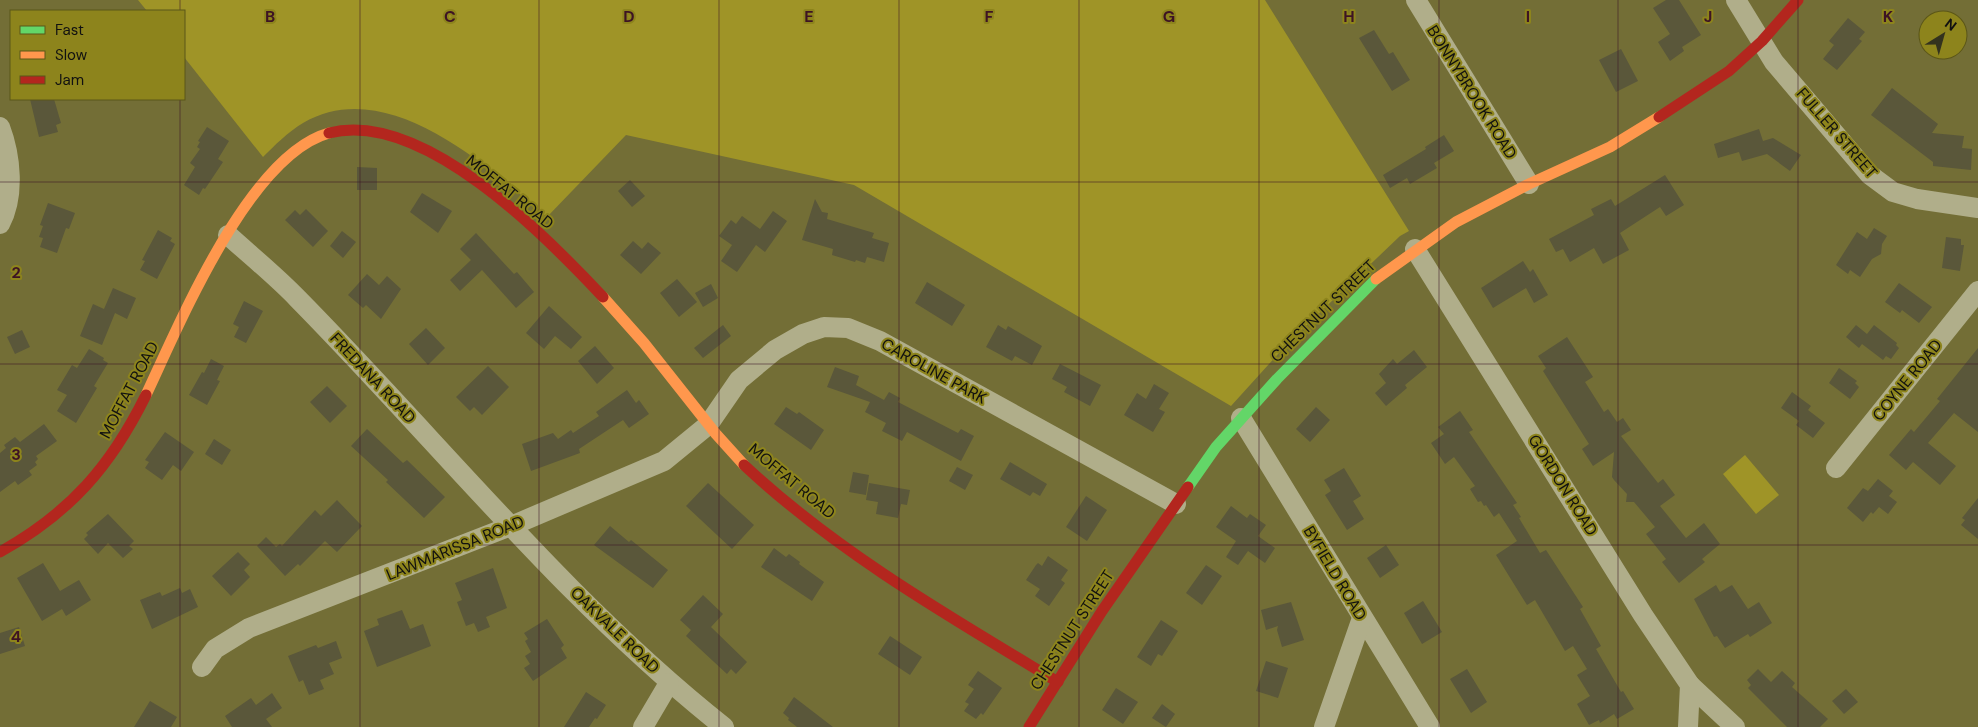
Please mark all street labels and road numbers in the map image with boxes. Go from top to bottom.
street label: BONNYBROOK ROAD [1422,21,1522,163]
street label: FULLER STREET [1792,83,1882,183]
street label: MOFFAT ROAD [462,150,558,234]
street label: CHESTNUT STREET [1266,255,1380,367]
street label: FREDANA ROAD [326,328,420,428]
street label: CAROLINE PARK [877,333,991,409]
street label: COYNE ROAD [1868,335,1946,425]
street label: MOFFAT ROAD [95,338,163,442]
street label: GORDON ROAD [1524,430,1602,540]
street label: MOFFAT ROAD [744,439,840,523]
street label: LAWMARISSA ROAD [383,511,527,585]
street label: BYFIELD ROAD [1299,522,1371,624]
street label: CHESTNUT STREET [1025,566,1119,694]
street label: OAKVALE ROAD [566,582,664,678]

